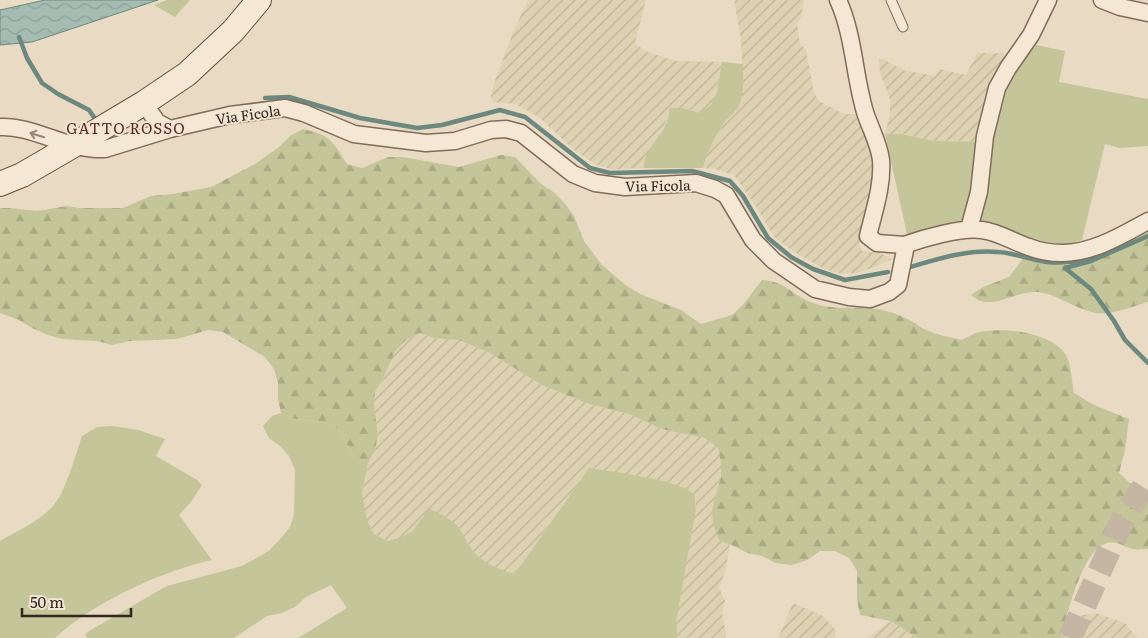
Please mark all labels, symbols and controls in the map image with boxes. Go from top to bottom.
street label: Via Ficola [214,99,282,128]
district label: GATTO ROSSO [66,116,186,139]
one-way arrow [29,129,45,139]
street label: Via Ficola [625,174,691,196]
scale bar [22,586,131,618]
text: 50 m [30,590,64,613]

